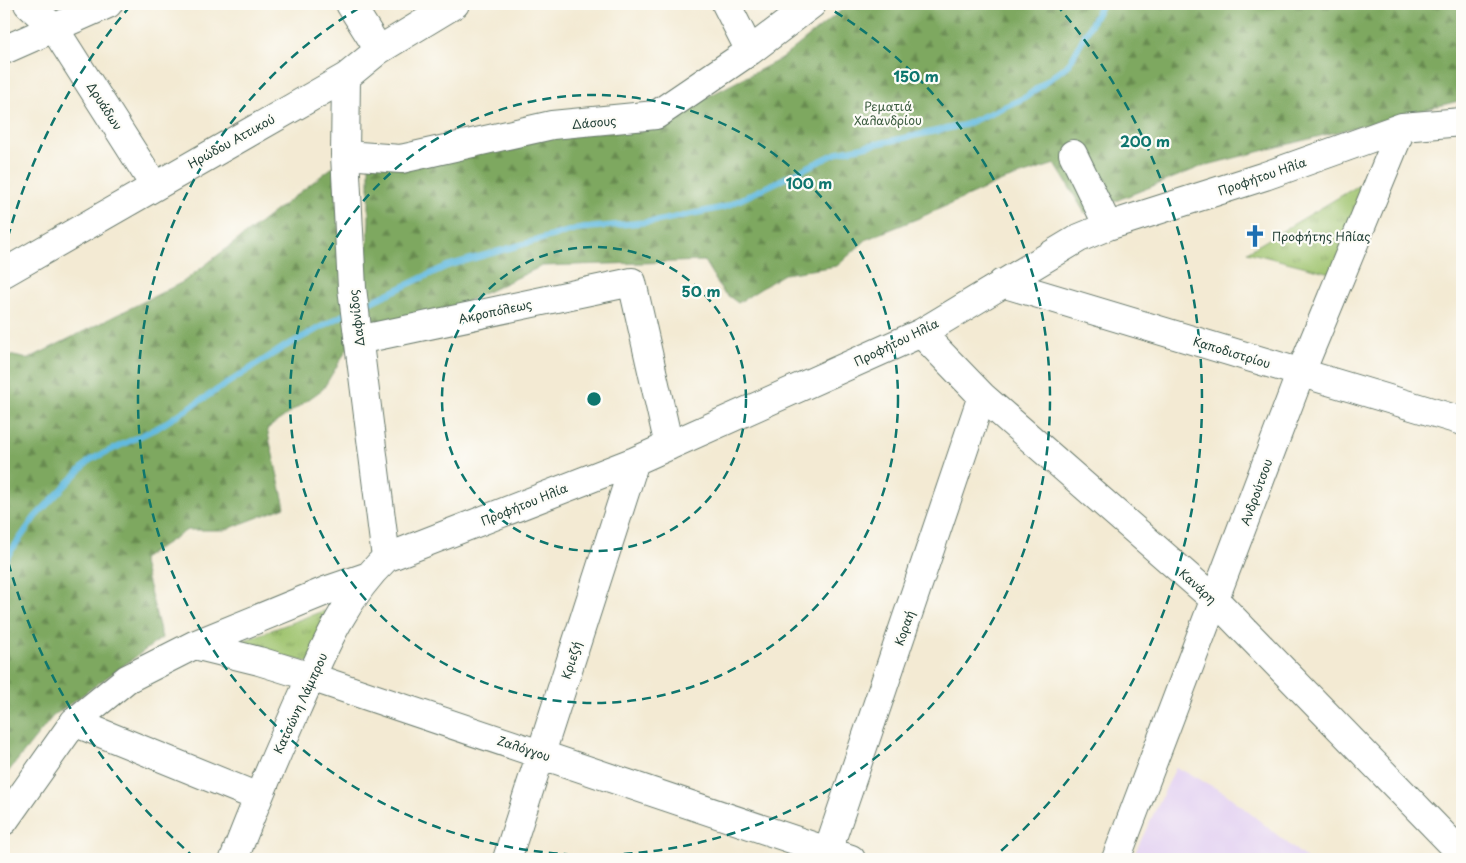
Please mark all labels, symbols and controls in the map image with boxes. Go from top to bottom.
text: 150 m [893,64,939,87]
street label: Δρυάδων [83,78,127,134]
park label: Ρεματιά Χαλανδρίου [854,97,922,129]
street label: Ηρώδου Αττικού [184,110,278,172]
street label: Δάσους [571,111,617,133]
text: 200 m [1120,129,1170,152]
street label: Προφήτου Ηλία [1216,152,1309,199]
text: 100 m [786,171,832,194]
church icon: Προφήτης Ηλίας [1242,223,1268,249]
place label: Προφήτης Ηλίας [1272,227,1370,245]
text: 50 m [682,279,720,302]
street label: Δαφνίδος [344,289,368,347]
street label: Ακροπόλεως [457,294,533,328]
street label: Προφήτου Ηλία [851,314,941,370]
street label: Καποδιστρίου [1191,332,1273,372]
centre of rings [585,390,603,408]
street label: Ανδρούτσου [1236,456,1276,528]
street label: Προφήτου Ηλία [478,478,570,530]
street label: Κανάρη [1175,564,1221,608]
street label: Κοραή [890,608,918,648]
street label: Κριεζή [556,639,586,681]
street label: Κατσώνη Λάμπρου [269,649,331,757]
street label: Ζαλόγγου [495,731,553,765]

